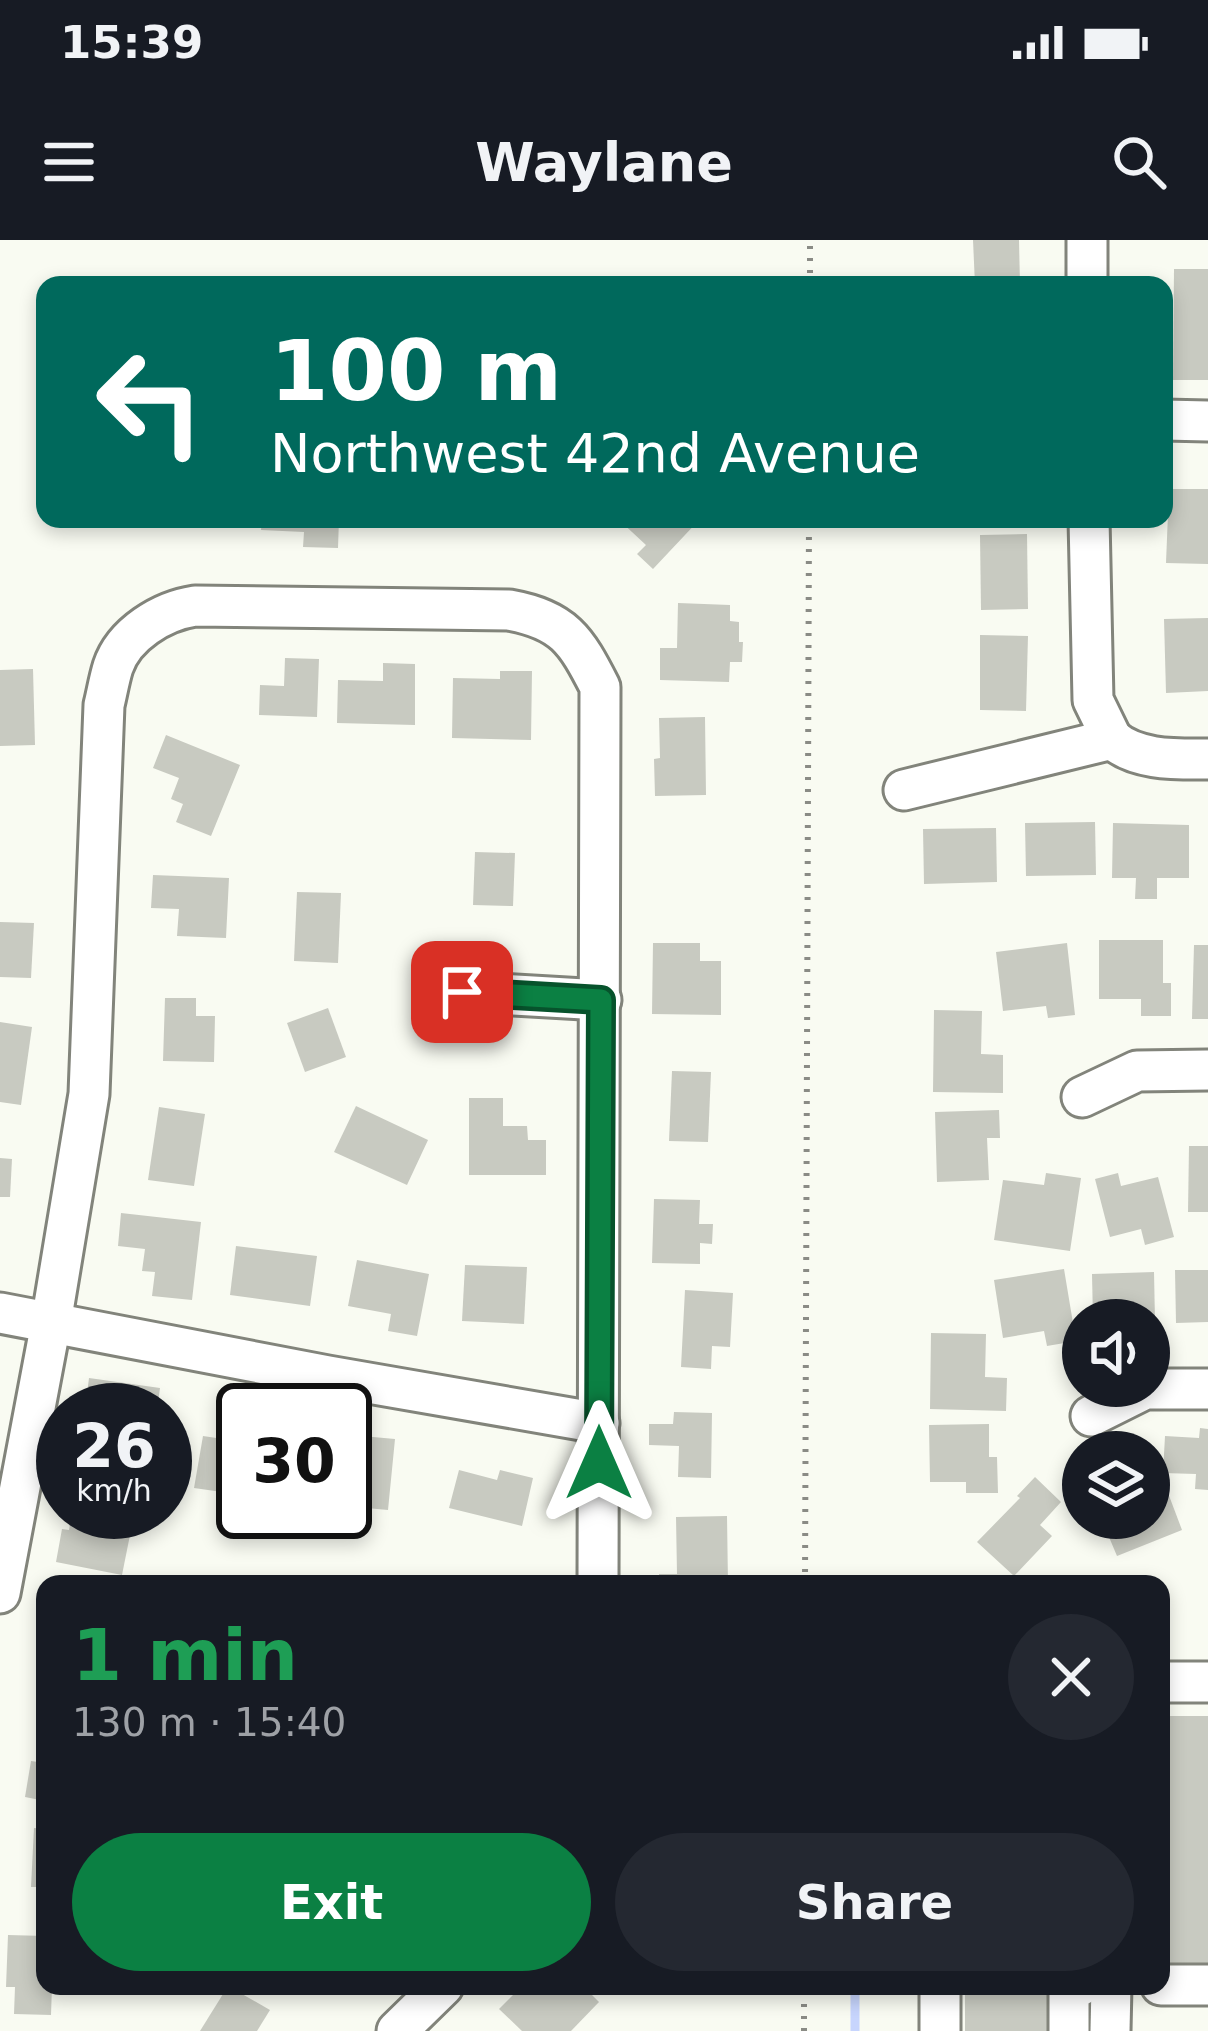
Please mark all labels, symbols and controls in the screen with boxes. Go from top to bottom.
text: 15:39 [60,16,203,69]
icon: menu [36,129,102,195]
icon: search [1106,129,1172,195]
text: Waylane [475,131,733,194]
text: 100 m [270,322,562,420]
icon: left [72,324,228,480]
text: Northwest 42nd Avenue [270,422,920,485]
pin [411,941,513,1043]
icon: arrive [429,959,495,1025]
map controls [1062,1299,1170,1539]
button: sound [1062,1299,1170,1407]
speed limit sign: 30 [216,1383,372,1539]
position arrow [536,1400,662,1526]
text: 26 [72,1411,156,1481]
button: layers [1062,1431,1170,1539]
text: km/h [76,1473,152,1508]
text: 1 min [72,1613,298,1697]
button: close [1008,1614,1134,1740]
text: 130 m · 15:40 [72,1700,346,1745]
button: Exit [72,1833,591,1971]
button: Share [615,1833,1134,1971]

